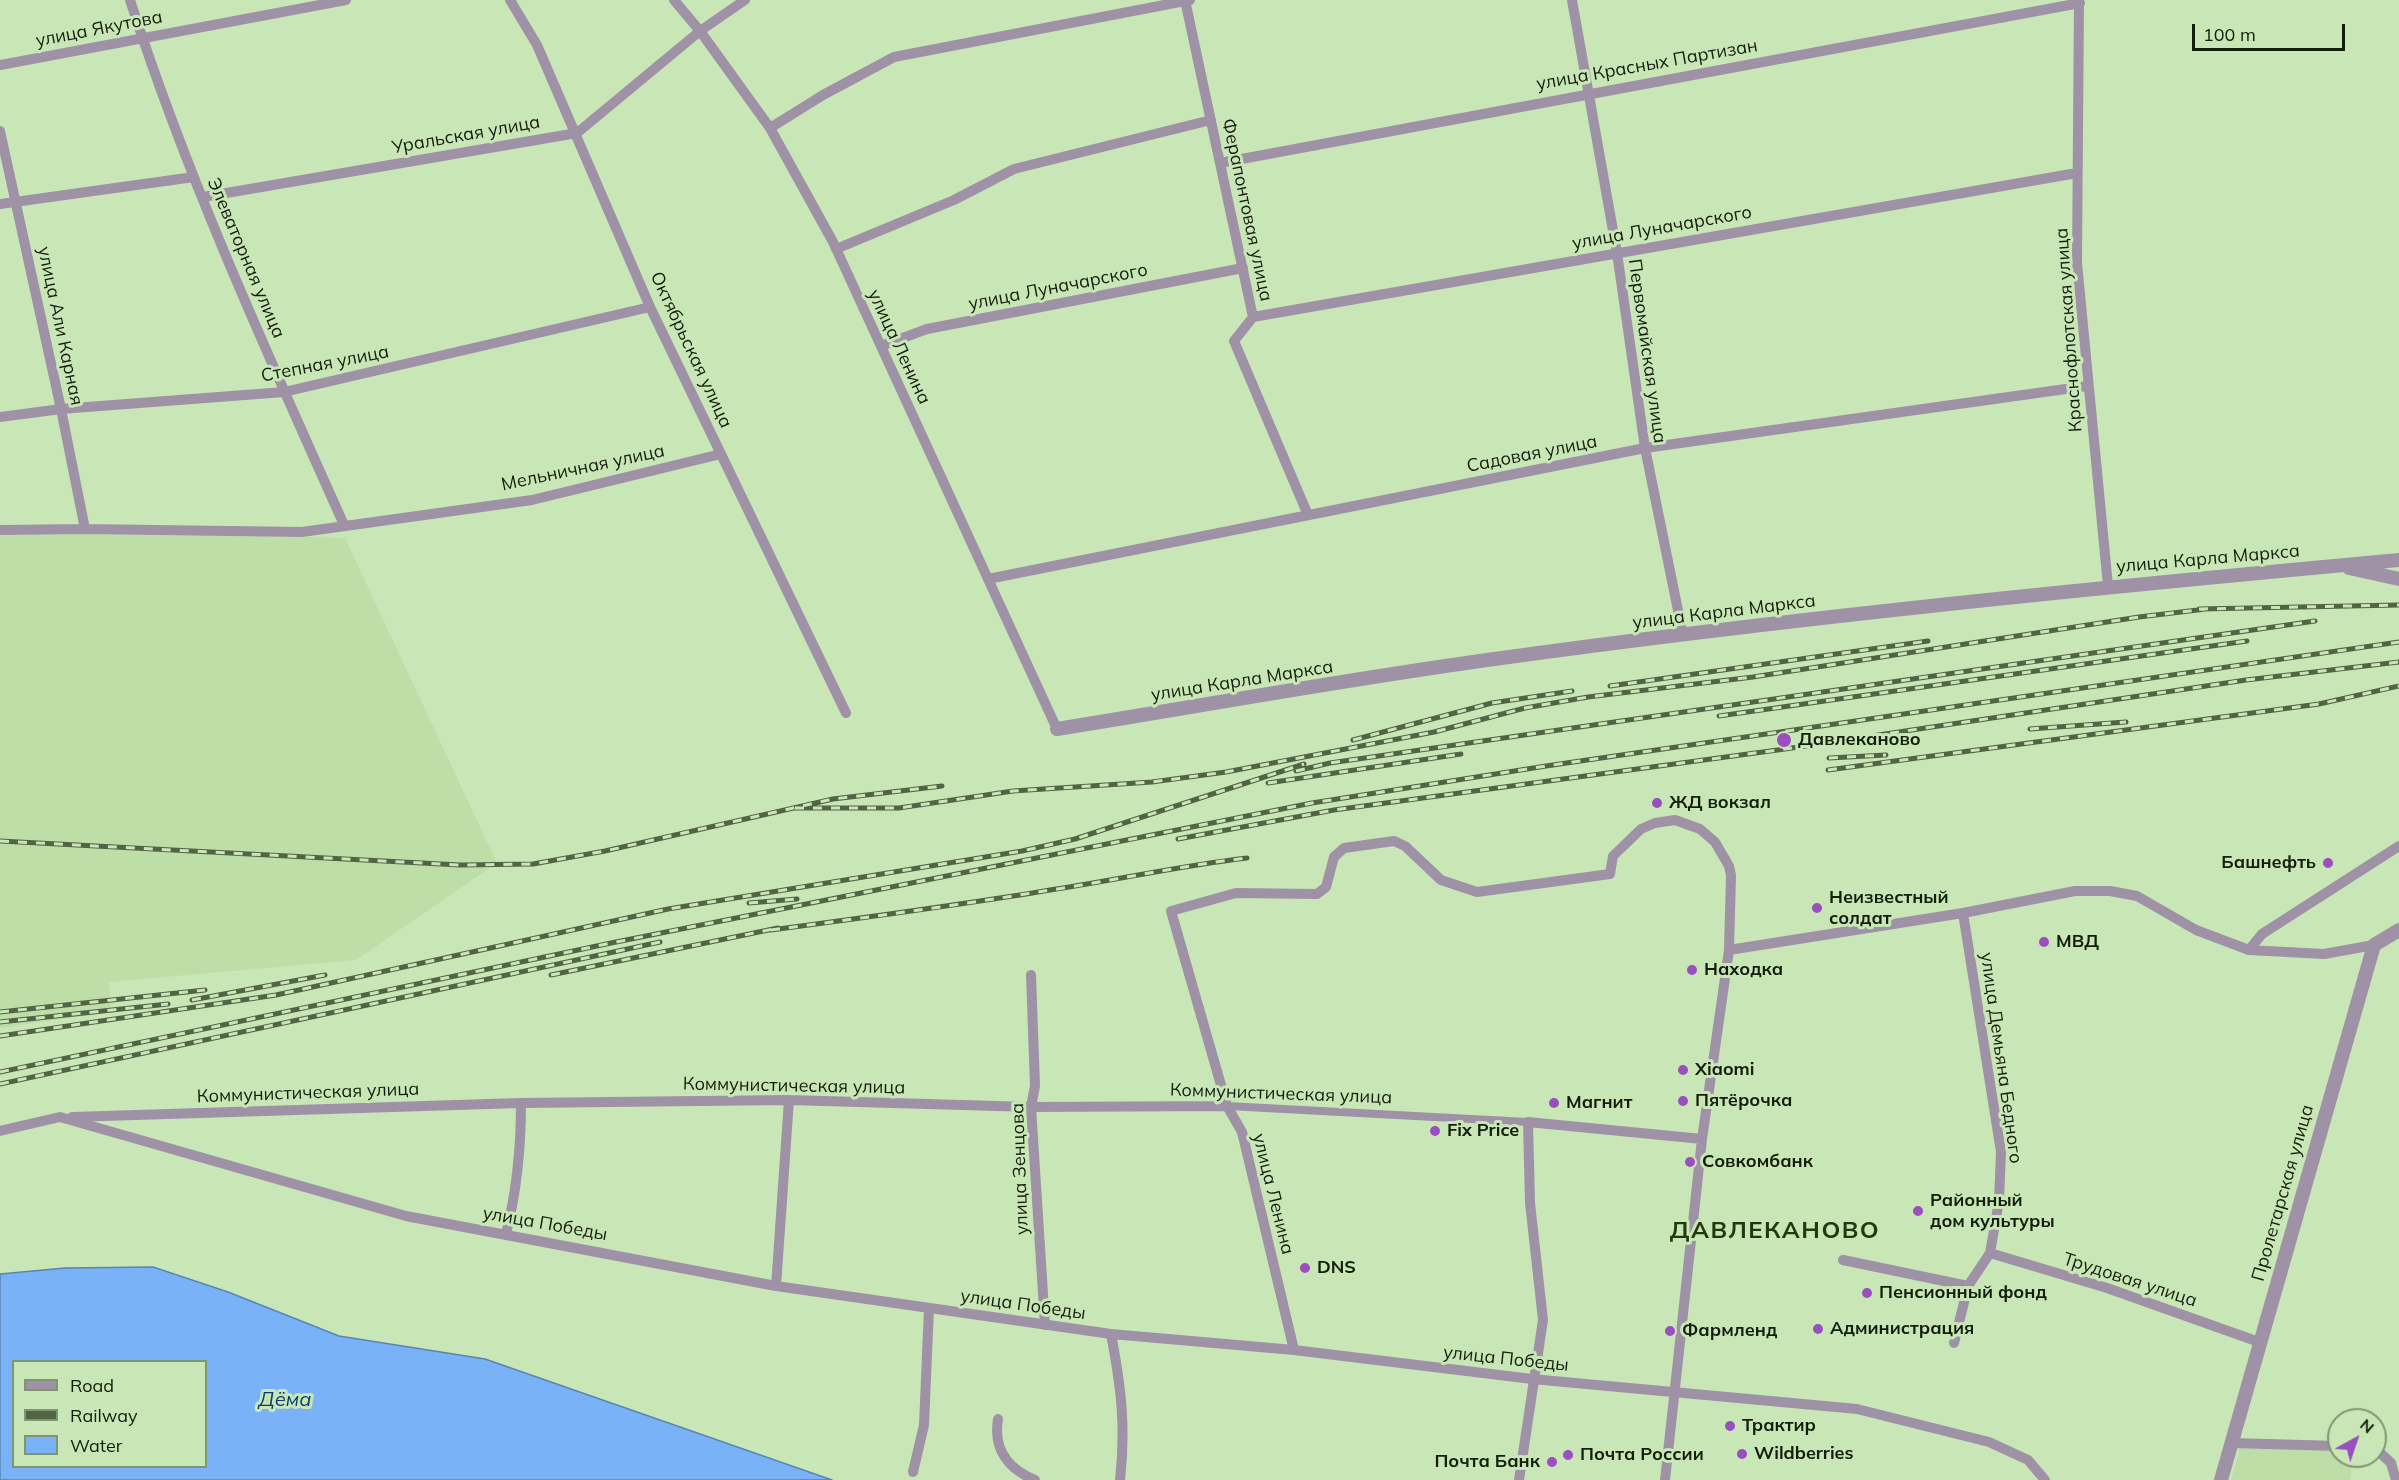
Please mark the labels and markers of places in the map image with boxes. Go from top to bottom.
place label: Давлеканово [1798,729,1921,751]
marker: Давлеканово [1775,731,1793,749]
place label: ЖД вокзал [1669,792,1771,814]
marker: ЖД вокзал [1650,796,1664,810]
place label: Башнефть [2221,852,2316,874]
marker: Башнефть [2321,856,2335,870]
place label: Неизвестный солдат [1829,887,1949,930]
marker: Неизвестный солдат [1810,901,1824,915]
place label: МВД [2056,931,2099,953]
marker: МВД [2037,935,2051,949]
place label: Находка [1704,959,1783,981]
marker: Находка [1685,963,1699,977]
place label: Xiaomi [1695,1059,1754,1081]
marker: Xiaomi [1676,1063,1690,1077]
place label: Пятёрочка [1695,1090,1792,1112]
place label: Магнит [1566,1092,1632,1114]
marker: Пятёрочка [1676,1094,1690,1108]
marker: Магнит [1547,1096,1561,1110]
place label: Fix Price [1447,1120,1519,1142]
marker: Fix Price [1428,1124,1442,1138]
place label: Совкомбанк [1702,1151,1813,1173]
marker: Совкомбанк [1683,1155,1697,1169]
place label: Районный дом культуры [1930,1190,2055,1232]
marker: Районный дом культуры [1911,1204,1925,1218]
place label: DNS [1317,1257,1356,1279]
marker: DNS [1298,1261,1312,1275]
place label: Пенсионный фонд [1879,1282,2047,1304]
marker: Пенсионный фонд [1860,1286,1874,1300]
place label: Администрация [1830,1318,1974,1340]
place label: Фармленд [1682,1320,1777,1342]
marker: Администрация [1811,1322,1825,1336]
marker: Фармленд [1663,1324,1677,1338]
place label: Трактир [1742,1415,1816,1437]
marker: Трактир [1723,1419,1737,1433]
place label: Wildberries [1754,1443,1853,1465]
place label: Почта России [1580,1444,1704,1466]
marker: Wildberries [1735,1447,1749,1461]
marker: Почта России [1561,1448,1575,1462]
place label: Почта Банк [1434,1451,1540,1473]
marker: Почта Банк [1545,1455,1559,1469]

